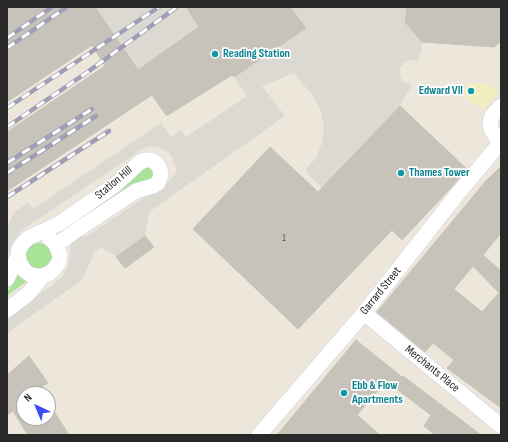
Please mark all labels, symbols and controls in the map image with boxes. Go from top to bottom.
place label: Reading Station [223,47,290,61]
marker: Reading Station [210,49,220,59]
place label: Edward VII [419,84,463,98]
marker: Edward VII [466,86,476,96]
street label: Station Hill [92,163,136,203]
place label: Thames Tower [409,166,470,180]
marker: Thames Tower [396,168,406,178]
house number: 1 [282,232,286,244]
street label: Garrard Street [357,264,405,318]
street label: Merchants Place [402,343,462,395]
place label: Ebb & Flow Apartments [352,379,403,407]
north arrow [16,386,56,426]
marker: Ebb & Flow Apartments [339,388,349,398]
text: N [21,391,35,404]

